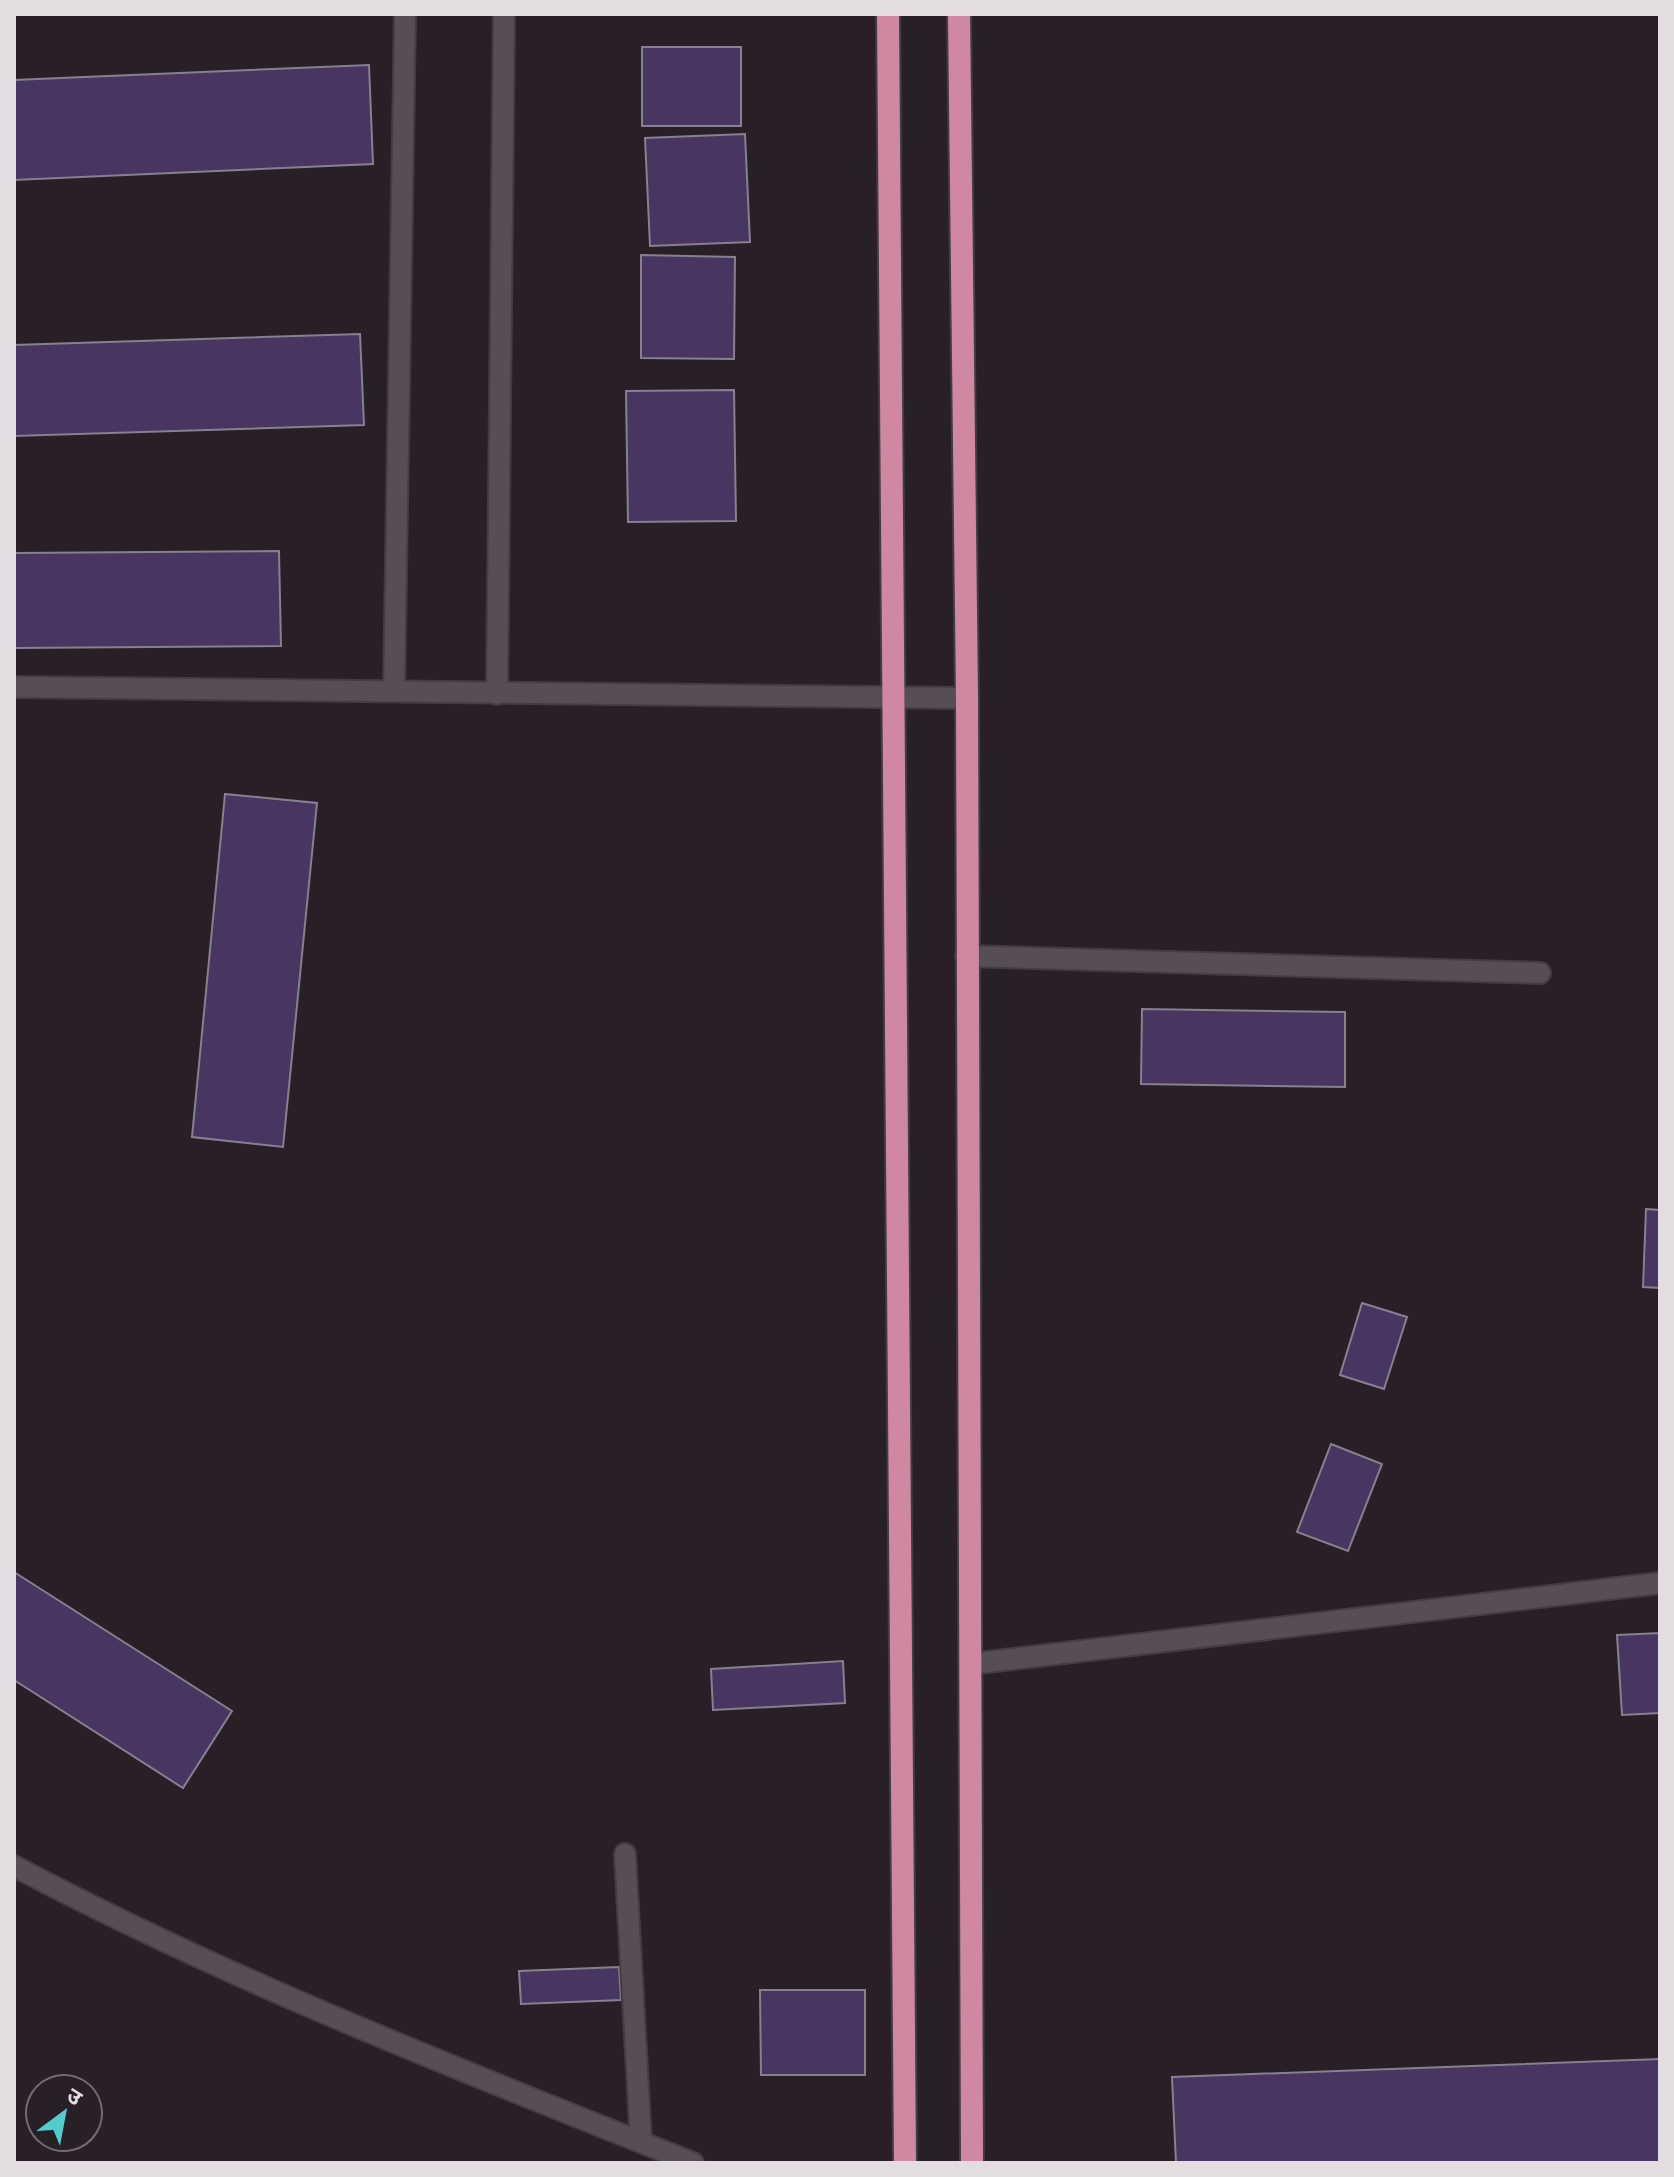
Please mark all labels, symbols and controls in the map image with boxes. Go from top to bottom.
north arrow [24,2073,104,2153]
text: उ [62,2081,88,2112]

